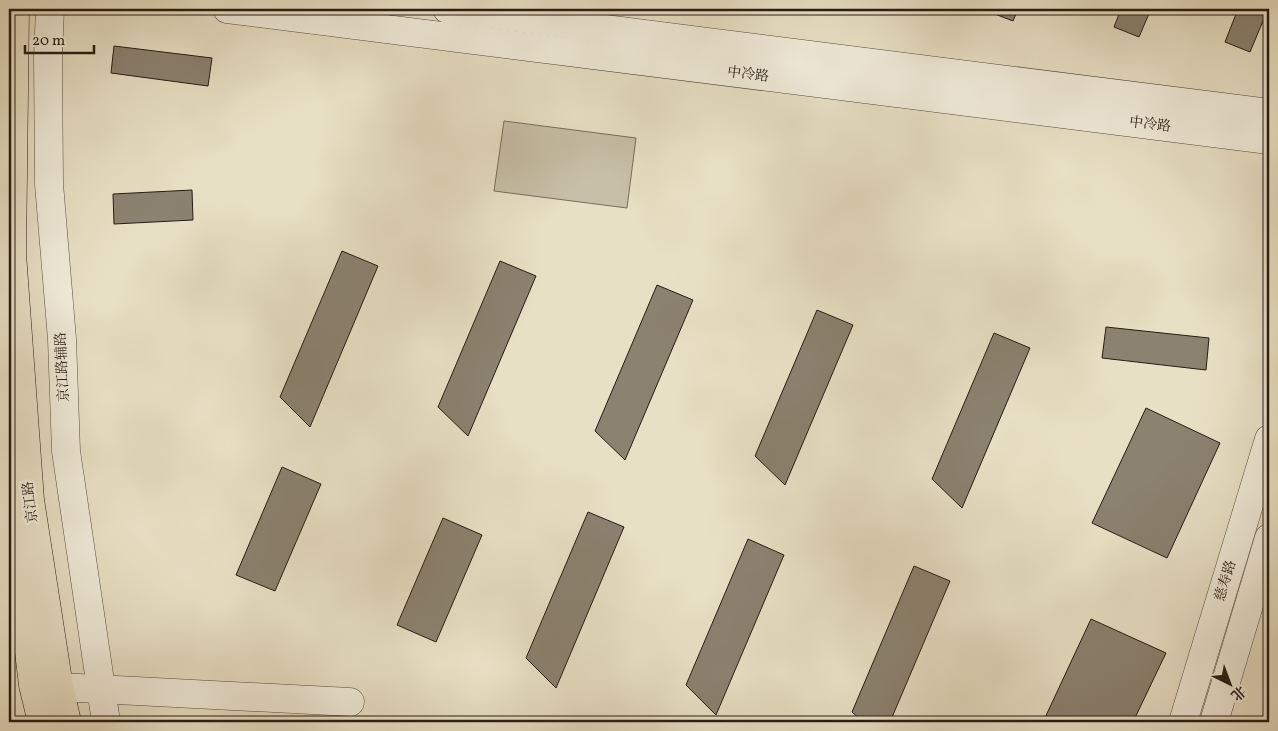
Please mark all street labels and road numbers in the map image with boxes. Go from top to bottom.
street label: 中冷路 [726,63,770,87]
street label: 中冷路 [1128,113,1172,137]
street label: 京江路辅路 [52,332,74,402]
street label: 京江路 [19,480,43,524]
street label: 慈寿路 [1211,558,1241,604]

